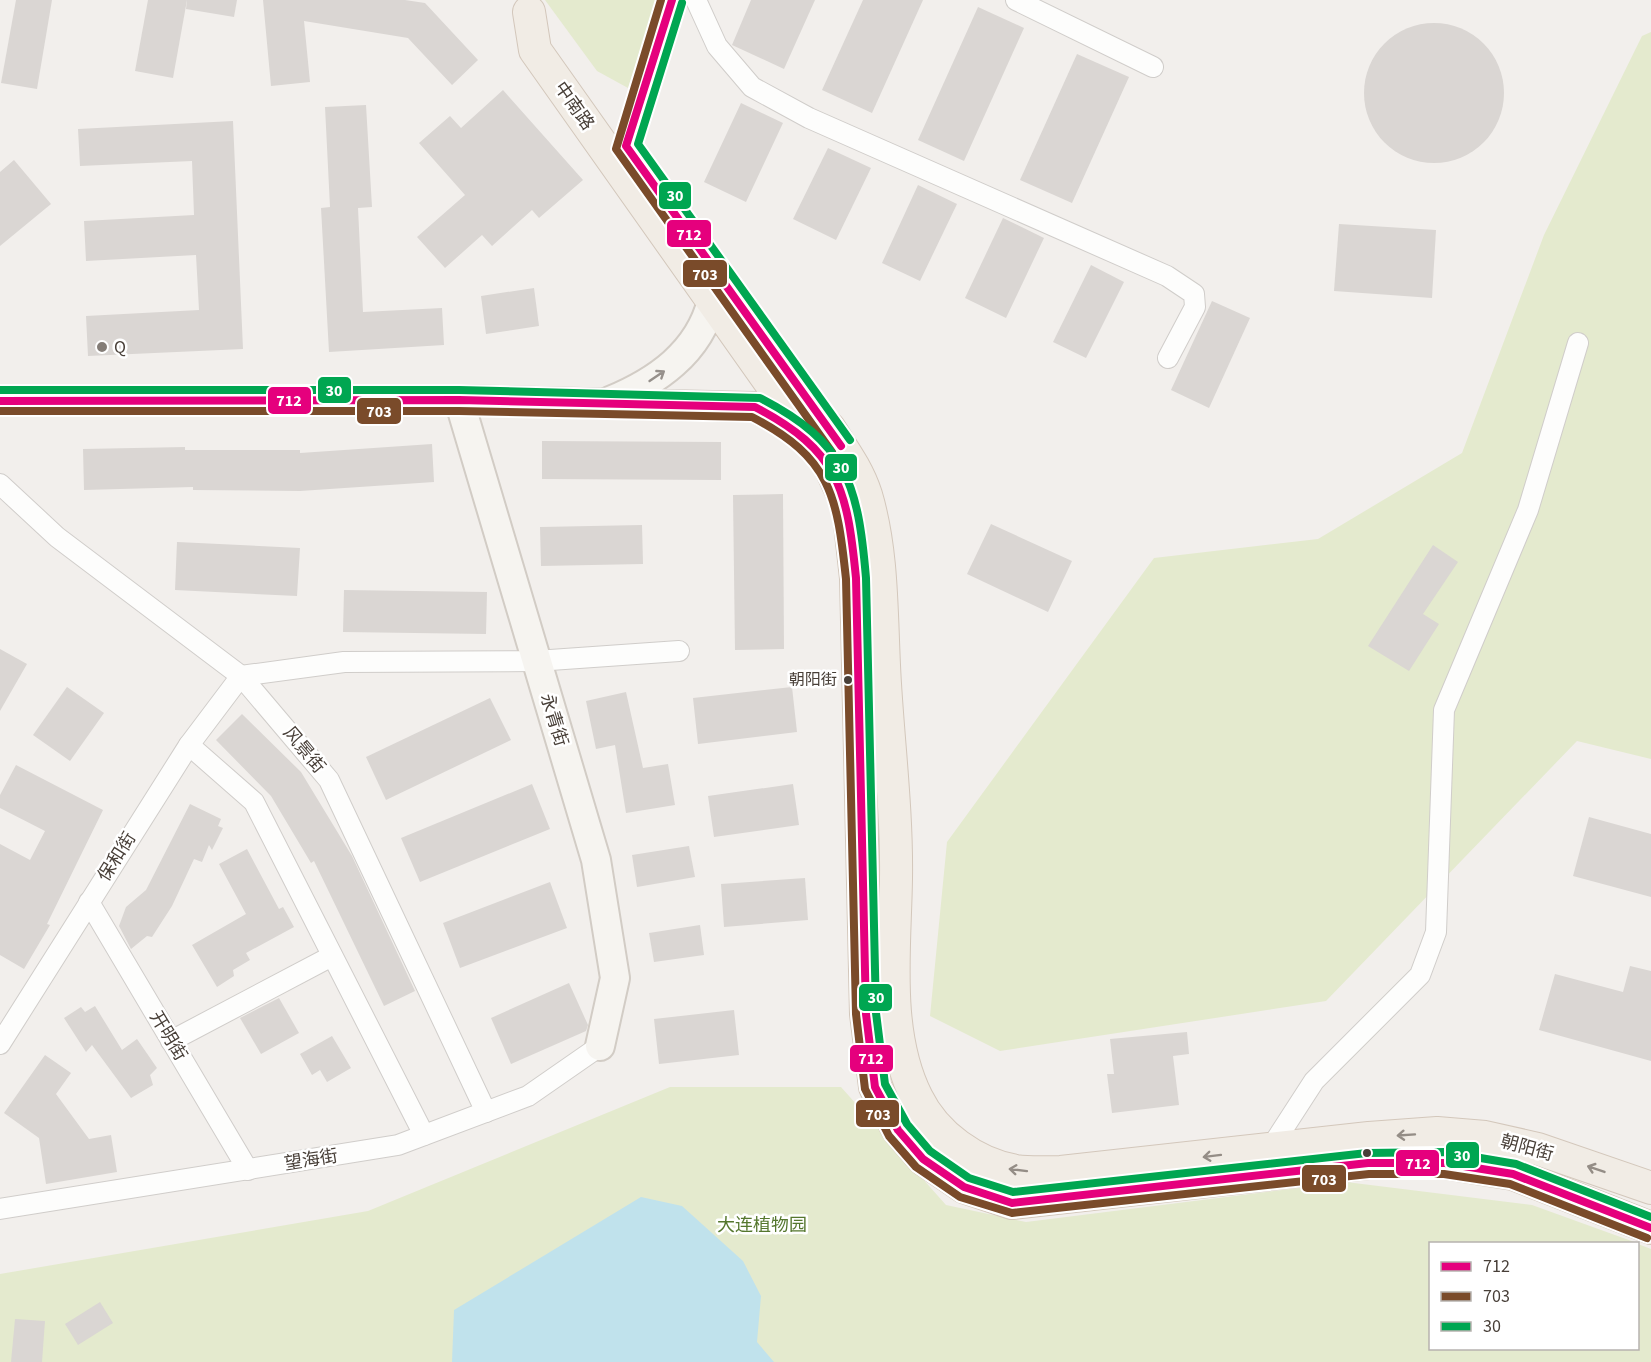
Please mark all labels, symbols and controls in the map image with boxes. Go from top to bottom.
street label: 中南路 [548,77,600,135]
line badge: 30 [658,181,692,210]
text: 30 [667,185,683,207]
line badge: 712 [666,219,712,248]
text: 712 [676,224,702,246]
line badge: 703 [682,259,728,288]
text: 703 [692,264,718,286]
place label: Q [114,335,126,360]
marker: Q [95,340,109,354]
one-way arrow [649,370,665,382]
line badge: 30 [317,376,352,404]
text: 30 [326,380,342,402]
line badge: 712 [267,386,312,415]
text: 712 [276,390,302,412]
line badge: 703 [356,397,402,425]
text: 703 [366,401,392,423]
line badge: 30 [824,453,858,482]
text: 30 [833,457,849,479]
place label: 朝阳街 [789,669,837,691]
marker: 朝阳街 [842,674,854,686]
street label: 永青街 [534,691,574,749]
street label: 风景街 [277,721,331,779]
street label: 保和街 [92,827,142,887]
line badge: 30 [858,983,893,1012]
text: 30 [868,987,884,1009]
street label: 开明街 [143,1006,193,1066]
line badge: 712 [849,1044,894,1073]
text: 712 [858,1048,884,1070]
line badge: 703 [855,1099,900,1128]
text: 703 [865,1104,891,1126]
street label: 朝阳街 [1498,1129,1556,1167]
one-way arrow [1396,1130,1416,1141]
line badge: 30 [1445,1141,1480,1169]
street label: 望海街 [282,1143,340,1177]
text: 30 [1454,1145,1470,1167]
unlabelled marker [1361,1147,1373,1159]
line badge: 712 [1395,1149,1440,1177]
one-way arrow [1202,1150,1222,1161]
text: 712 [1405,1153,1431,1175]
one-way arrow [1587,1163,1606,1174]
one-way arrow [1009,1164,1028,1175]
line badge: 703 [1301,1164,1347,1193]
text: 703 [1311,1169,1337,1191]
park label: 大连植物园 [717,1213,807,1238]
legend [1429,1242,1639,1350]
text: 712 [1483,1254,1510,1279]
text: 703 [1483,1284,1510,1309]
text: 30 [1483,1314,1501,1339]

